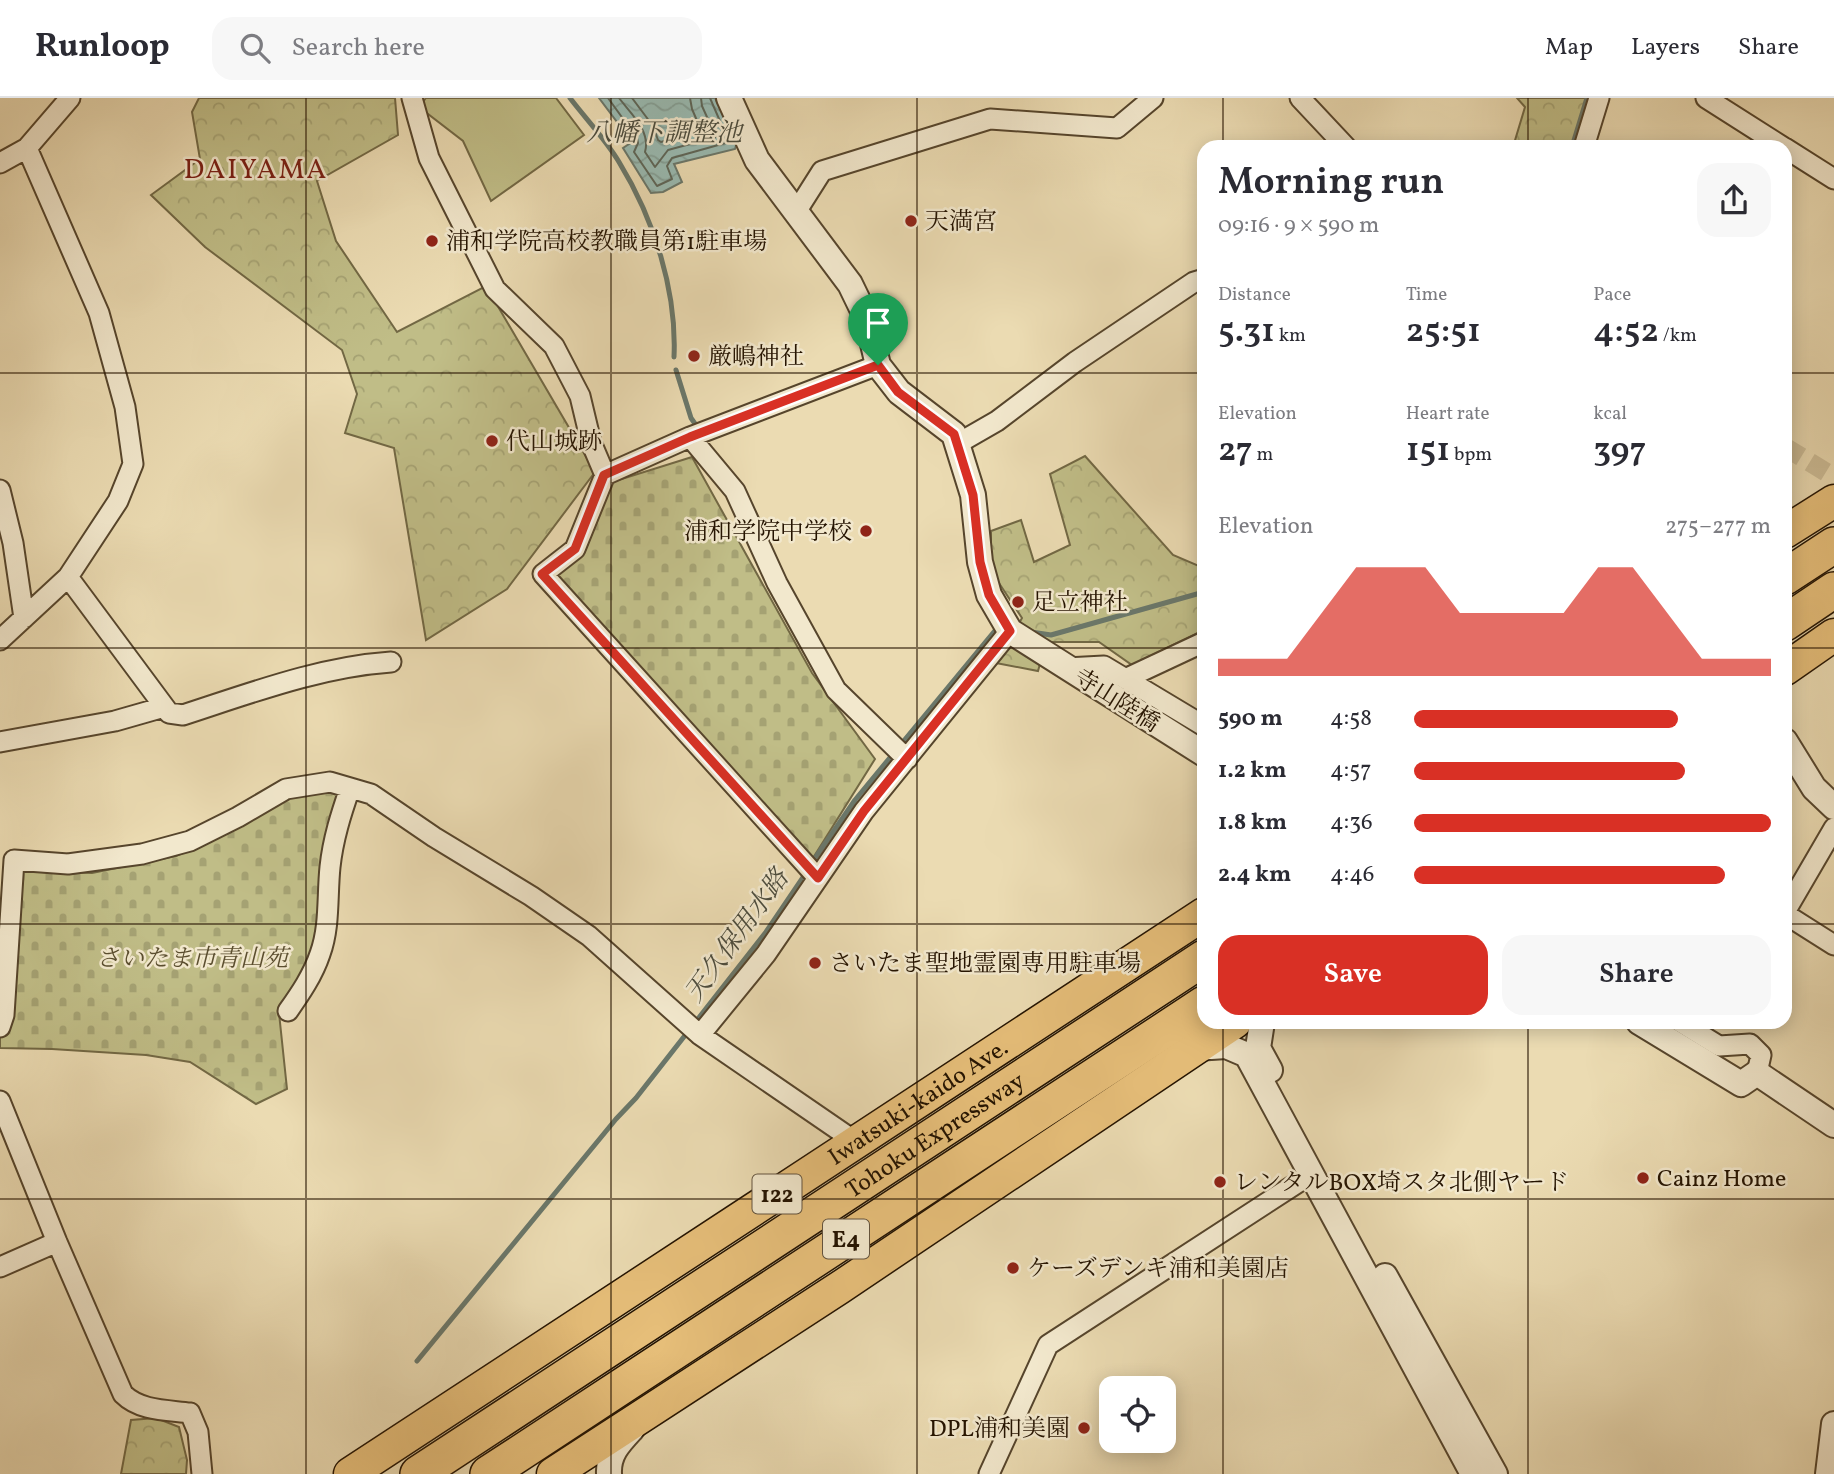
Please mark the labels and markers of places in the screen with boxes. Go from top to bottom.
place label: 天満宮 [925,206,997,240]
marker: 天満宮 [903,213,919,229]
place label: 浦和学院高校教職員第1駐車場 [446,226,767,260]
marker: 浦和学院高校教職員第1駐車場 [424,233,440,249]
pin [848,293,908,365]
place label: 厳嶋神社 [708,341,804,375]
marker: 厳嶋神社 [686,348,702,364]
place label: 代山城跡 [506,426,602,460]
marker: 代山城跡 [484,433,500,449]
place label: 浦和学院中学校 [684,516,852,550]
marker: 浦和学院中学校 [858,523,874,539]
place label: 足立神社 [1032,587,1128,621]
marker: 足立神社 [1010,594,1026,610]
place label: さいたま聖地霊園専用駐車場 [829,948,1141,982]
marker: さいたま聖地霊園専用駐車場 [807,955,823,971]
place label: Cainz Home [1657,1163,1786,1197]
place label: レンタルBOX埼スタ北側ヤード [1234,1167,1569,1201]
marker: Cainz Home [1635,1170,1651,1186]
marker: レンタルBOX埼スタ北側ヤード [1212,1174,1228,1190]
place label: ケーズデンキ浦和美園店 [1027,1253,1289,1287]
marker: ケーズデンキ浦和美園店 [1005,1260,1021,1276]
place label: DPL浦和美園 [929,1413,1070,1447]
marker: DPL浦和美園 [1076,1420,1092,1436]

